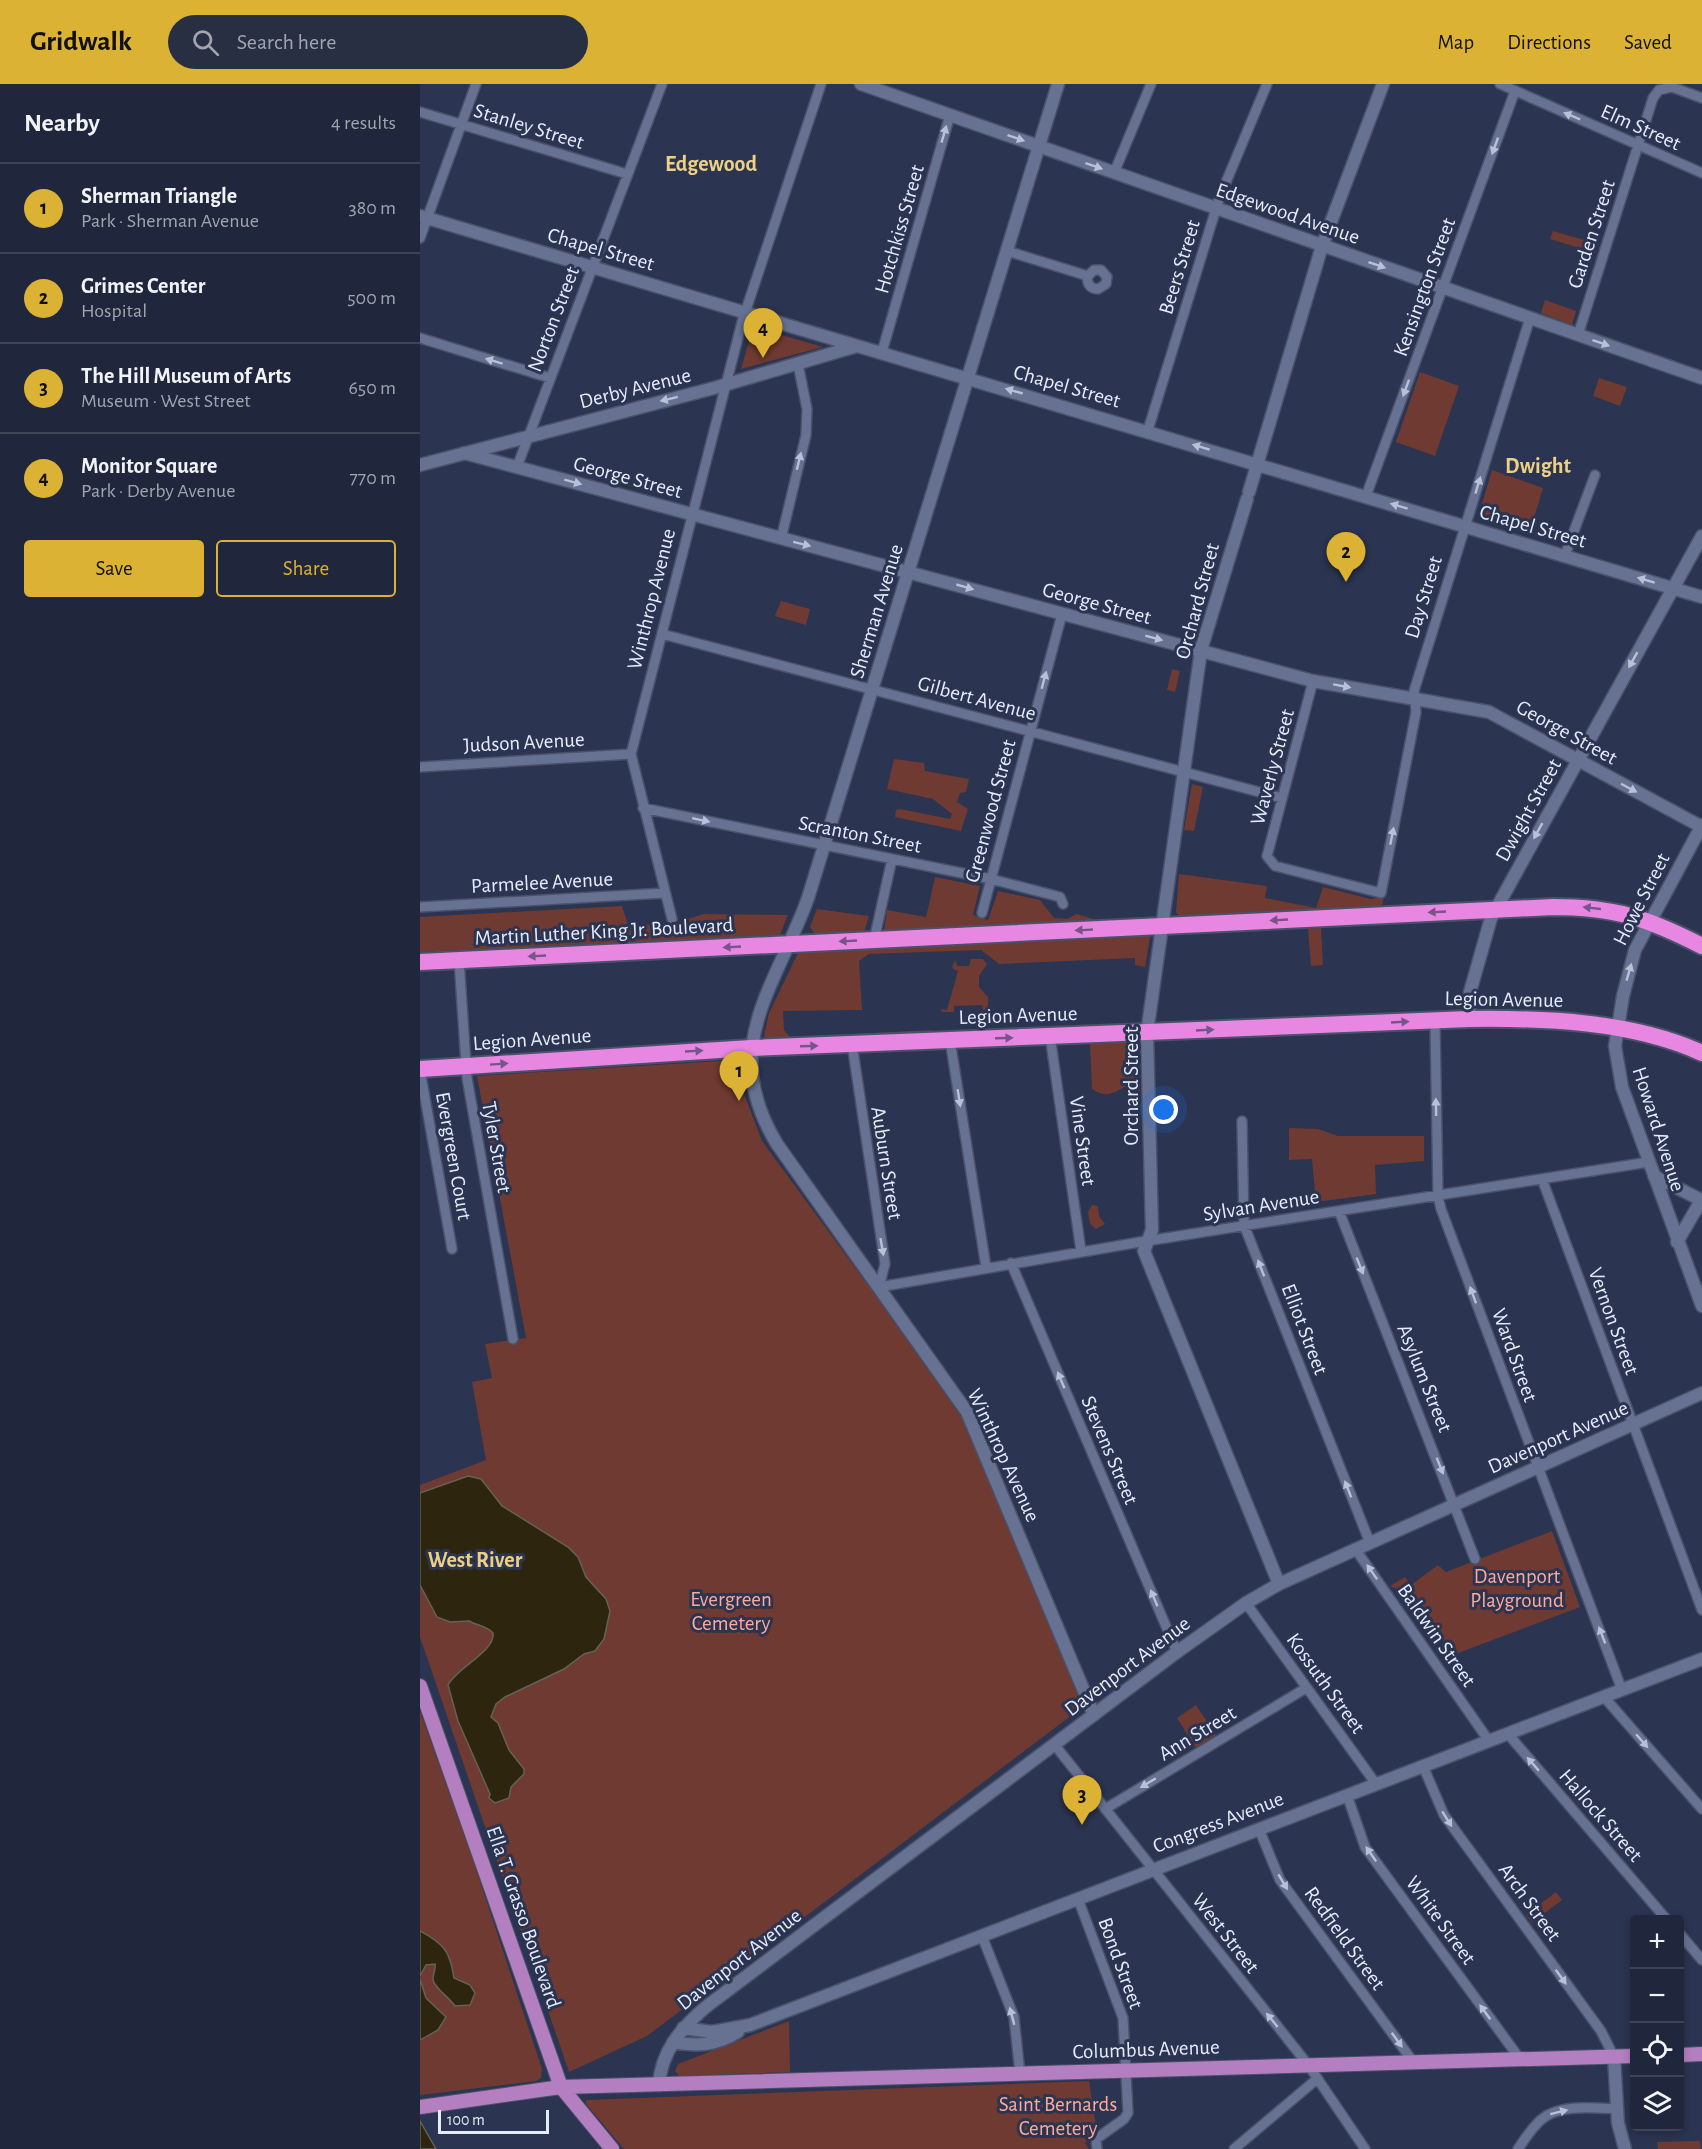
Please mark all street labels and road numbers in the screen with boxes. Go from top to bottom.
street label: Stanley Street [471,100,587,153]
street label: Elm Street [1598,101,1684,154]
street label: Hotchkiss Street [871,162,928,296]
street label: Garden Street [1564,177,1619,291]
street label: Edgewood Avenue [1213,179,1362,248]
street label: Kensington Street [1390,215,1459,359]
street label: Beers Street [1155,217,1204,317]
street label: Chapel Street [545,224,657,275]
street label: Norton Street [524,263,583,375]
street label: Chapel Street [1011,361,1123,412]
street label: Derby Avenue [577,364,693,412]
street label: George Street [571,453,685,502]
street label: Chapel Street [1477,501,1589,552]
street label: Winthrop Avenue [624,526,679,672]
street label: Orchard Street [1172,541,1223,661]
street label: Sherman Avenue [846,542,907,681]
street label: Day Street [1401,553,1446,641]
street label: George Street [1040,579,1154,628]
street label: Gilbert Avenue [915,673,1038,724]
street label: George Street [1513,696,1621,769]
street label: Waverly Street [1247,707,1298,827]
street label: Judson Avenue [463,729,585,756]
street label: Greenwood Street [961,737,1020,885]
street label: Dwight Street [1492,755,1565,865]
street label: Scranton Street [797,812,923,857]
street label: Howe Street [1609,849,1674,949]
street label: Parmelee Avenue [470,868,614,897]
street label: Martin Luther King Jr. Boulevard [474,914,734,949]
street label: Legion Avenue [1444,988,1564,1011]
street label: Legion Avenue [958,1003,1078,1028]
street label: Legion Avenue [472,1025,592,1054]
street label: Orchard Street [1121,1026,1142,1146]
street label: Howard Avenue [1629,1064,1689,1194]
street label: Evergreen Court [432,1090,475,1222]
street label: Vine Street [1066,1095,1099,1188]
street label: Tyler Street [478,1100,515,1195]
street label: Auburn Street [867,1105,906,1221]
street label: Sylvan Avenue [1202,1186,1321,1225]
street label: Vernon Street [1584,1265,1643,1378]
street label: Elliot Street [1278,1281,1332,1378]
street label: Ward Street [1488,1306,1541,1405]
street label: Asylum Street [1393,1321,1456,1435]
street label: Winthrop Avenue [963,1385,1044,1525]
street label: Stevens Street [1077,1393,1142,1508]
street label: Davenport Avenue [1485,1397,1631,1478]
street label: Baldwin Street [1394,1580,1480,1691]
street label: Davenport Avenue [1061,1613,1194,1720]
street label: Kossuth Street [1282,1629,1369,1737]
street label: Ann Street [1155,1702,1240,1765]
street label: Hallock Street [1555,1765,1646,1866]
street label: Congress Avenue [1150,1788,1287,1857]
street label: Ella T. Grasso Boulevard [483,1824,565,2011]
street label: Arch Street [1494,1859,1565,1945]
street label: White Street [1402,1872,1480,1969]
street label: Redfield Street [1300,1883,1389,1994]
street label: West Street [1188,1889,1263,1977]
street label: Davenport Avenue [673,1905,805,2014]
street label: Bond Street [1094,1915,1147,2012]
street label: Columbus Avenue [1072,2036,1220,2063]

